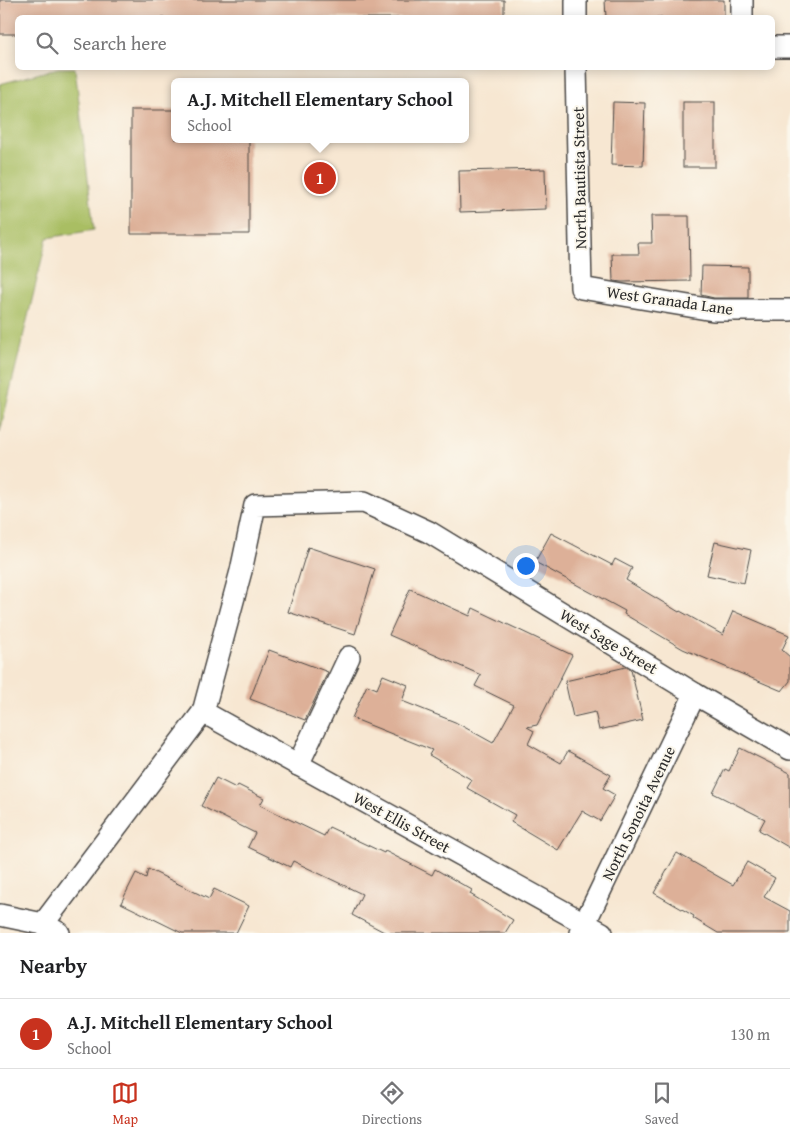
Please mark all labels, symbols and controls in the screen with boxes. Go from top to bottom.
search box [15,15,775,70]
icon: search [33,29,61,57]
text: Search here [73,29,167,57]
popup [171,78,469,143]
text: A.J. Mitchell Elementary School [187,85,453,113]
street label: North Bautista Street [566,106,592,249]
text: School [187,113,232,137]
pin: 1 [304,159,336,197]
street label: West Granada Lane [605,279,735,321]
your location [513,553,539,579]
street label: West Sage Street [555,602,663,680]
street label: North Sonoita Avenue [595,742,681,884]
street label: West Ellis Street [349,785,455,859]
text: Nearby [20,950,87,981]
text: A.J. Mitchell Elementary School [67,1008,333,1036]
text: 1 [32,1022,40,1046]
text: 130 m [730,1022,770,1046]
text: School [67,1036,111,1060]
tab: Map [111,1079,139,1129]
tab: Directions [362,1079,422,1129]
tab: Saved [645,1079,679,1129]

